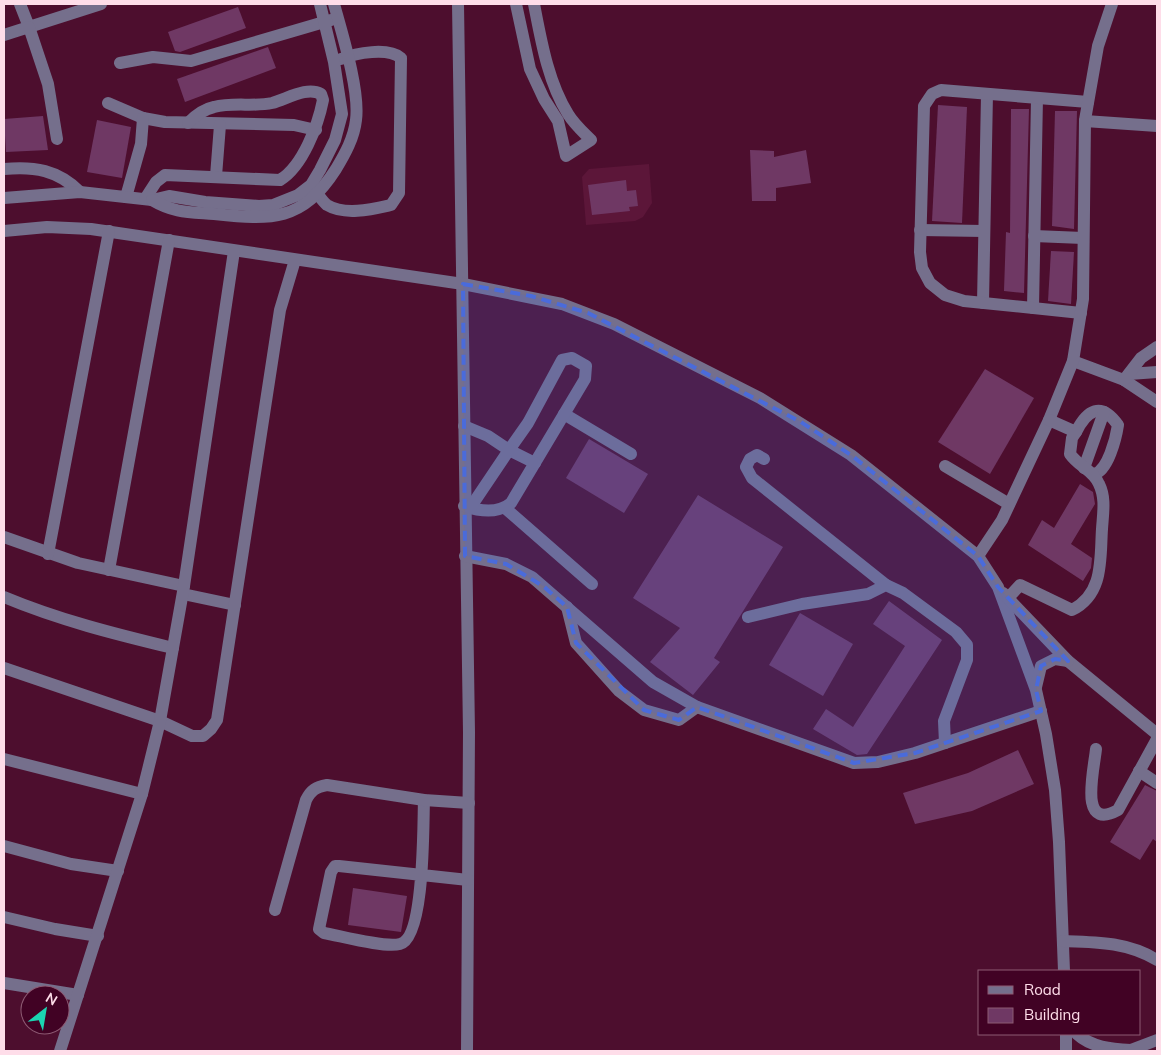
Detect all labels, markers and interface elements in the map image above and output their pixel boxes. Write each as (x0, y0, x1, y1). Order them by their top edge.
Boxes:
legend (978, 970, 1141, 1035)
text: Road (1024, 980, 1061, 999)
north arrow (20, 985, 70, 1035)
text: N (43, 988, 61, 1009)
text: Building (1024, 1005, 1080, 1024)

